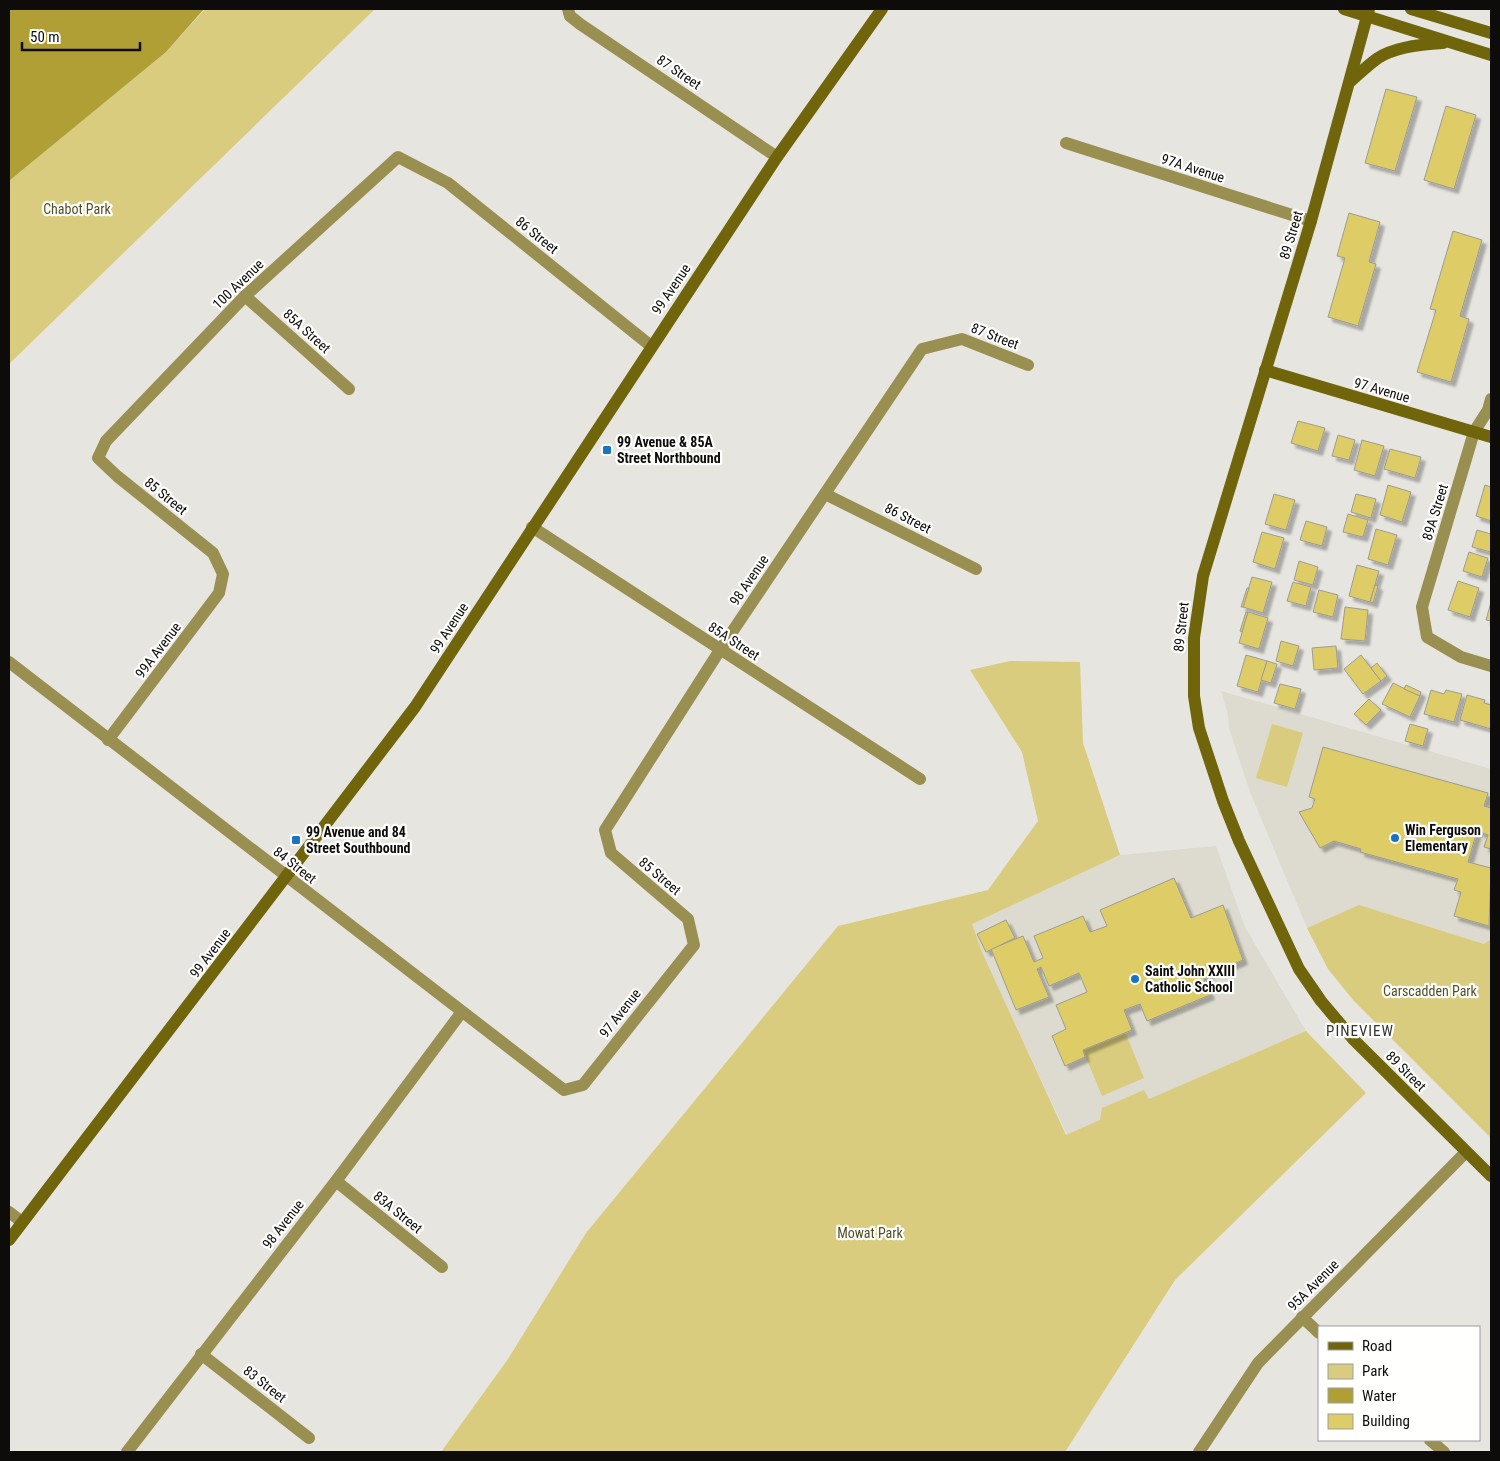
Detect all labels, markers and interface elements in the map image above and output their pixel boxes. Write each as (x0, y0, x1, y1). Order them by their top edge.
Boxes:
scale bar (22, 20, 140, 52)
text: 50 m (30, 28, 60, 46)
street label: 87 Street (654, 51, 704, 93)
street label: 97A Avenue (1159, 150, 1227, 186)
park label: Chabot Park (43, 201, 112, 217)
street label: 89 Street (1276, 209, 1306, 261)
street label: 86 Street (513, 213, 561, 257)
street label: 100 Avenue (209, 256, 267, 312)
street label: 99 Avenue (648, 260, 694, 317)
street label: 85A Street (280, 306, 334, 356)
street label: 87 Street (969, 320, 1021, 352)
street label: 97 Avenue (1352, 374, 1412, 406)
place label: 99 Avenue & 85A Street Northbound (617, 434, 721, 466)
marker: 99 Avenue & 85A Street Northbound (601, 444, 613, 456)
street label: 85 Street (142, 474, 190, 518)
street label: 89A Street (1419, 482, 1451, 542)
street label: 86 Street (882, 500, 934, 536)
street label: 98 Avenue (726, 551, 772, 608)
street label: 99 Avenue (427, 599, 472, 656)
street label: 89 Street (1170, 601, 1192, 653)
street label: 99A Avenue (132, 619, 184, 681)
street label: 85A Street (705, 619, 763, 663)
place label: Win Ferguson Elementary (1405, 822, 1481, 854)
place label: 99 Avenue and 84 Street Southbound (306, 824, 411, 856)
marker: Win Ferguson Elementary (1389, 832, 1401, 844)
marker: 99 Avenue and 84 Street Southbound (290, 834, 302, 846)
street label: 84 Street (270, 843, 320, 887)
street label: 85 Street (636, 854, 684, 898)
street label: 99 Avenue (186, 925, 234, 981)
place label: Saint John XXIII Catholic School (1145, 963, 1235, 995)
marker: Saint John XXIII Catholic School (1129, 973, 1141, 985)
park label: Carscadden Park (1383, 983, 1478, 999)
street label: 97 Avenue (596, 985, 644, 1041)
district label: PINEVIEW (1326, 1022, 1394, 1040)
street label: 89 Street (1383, 1048, 1429, 1094)
street label: 83A Street (370, 1188, 426, 1236)
street label: 98 Avenue (259, 1196, 307, 1252)
park label: Mowat Park (837, 1225, 904, 1241)
street label: 95A Avenue (1284, 1256, 1342, 1314)
legend (1318, 1326, 1480, 1441)
text: Road (1362, 1337, 1392, 1355)
street label: 83 Street (240, 1362, 290, 1406)
text: Park (1362, 1362, 1389, 1380)
text: Water (1362, 1387, 1397, 1405)
text: Building (1362, 1412, 1410, 1430)

